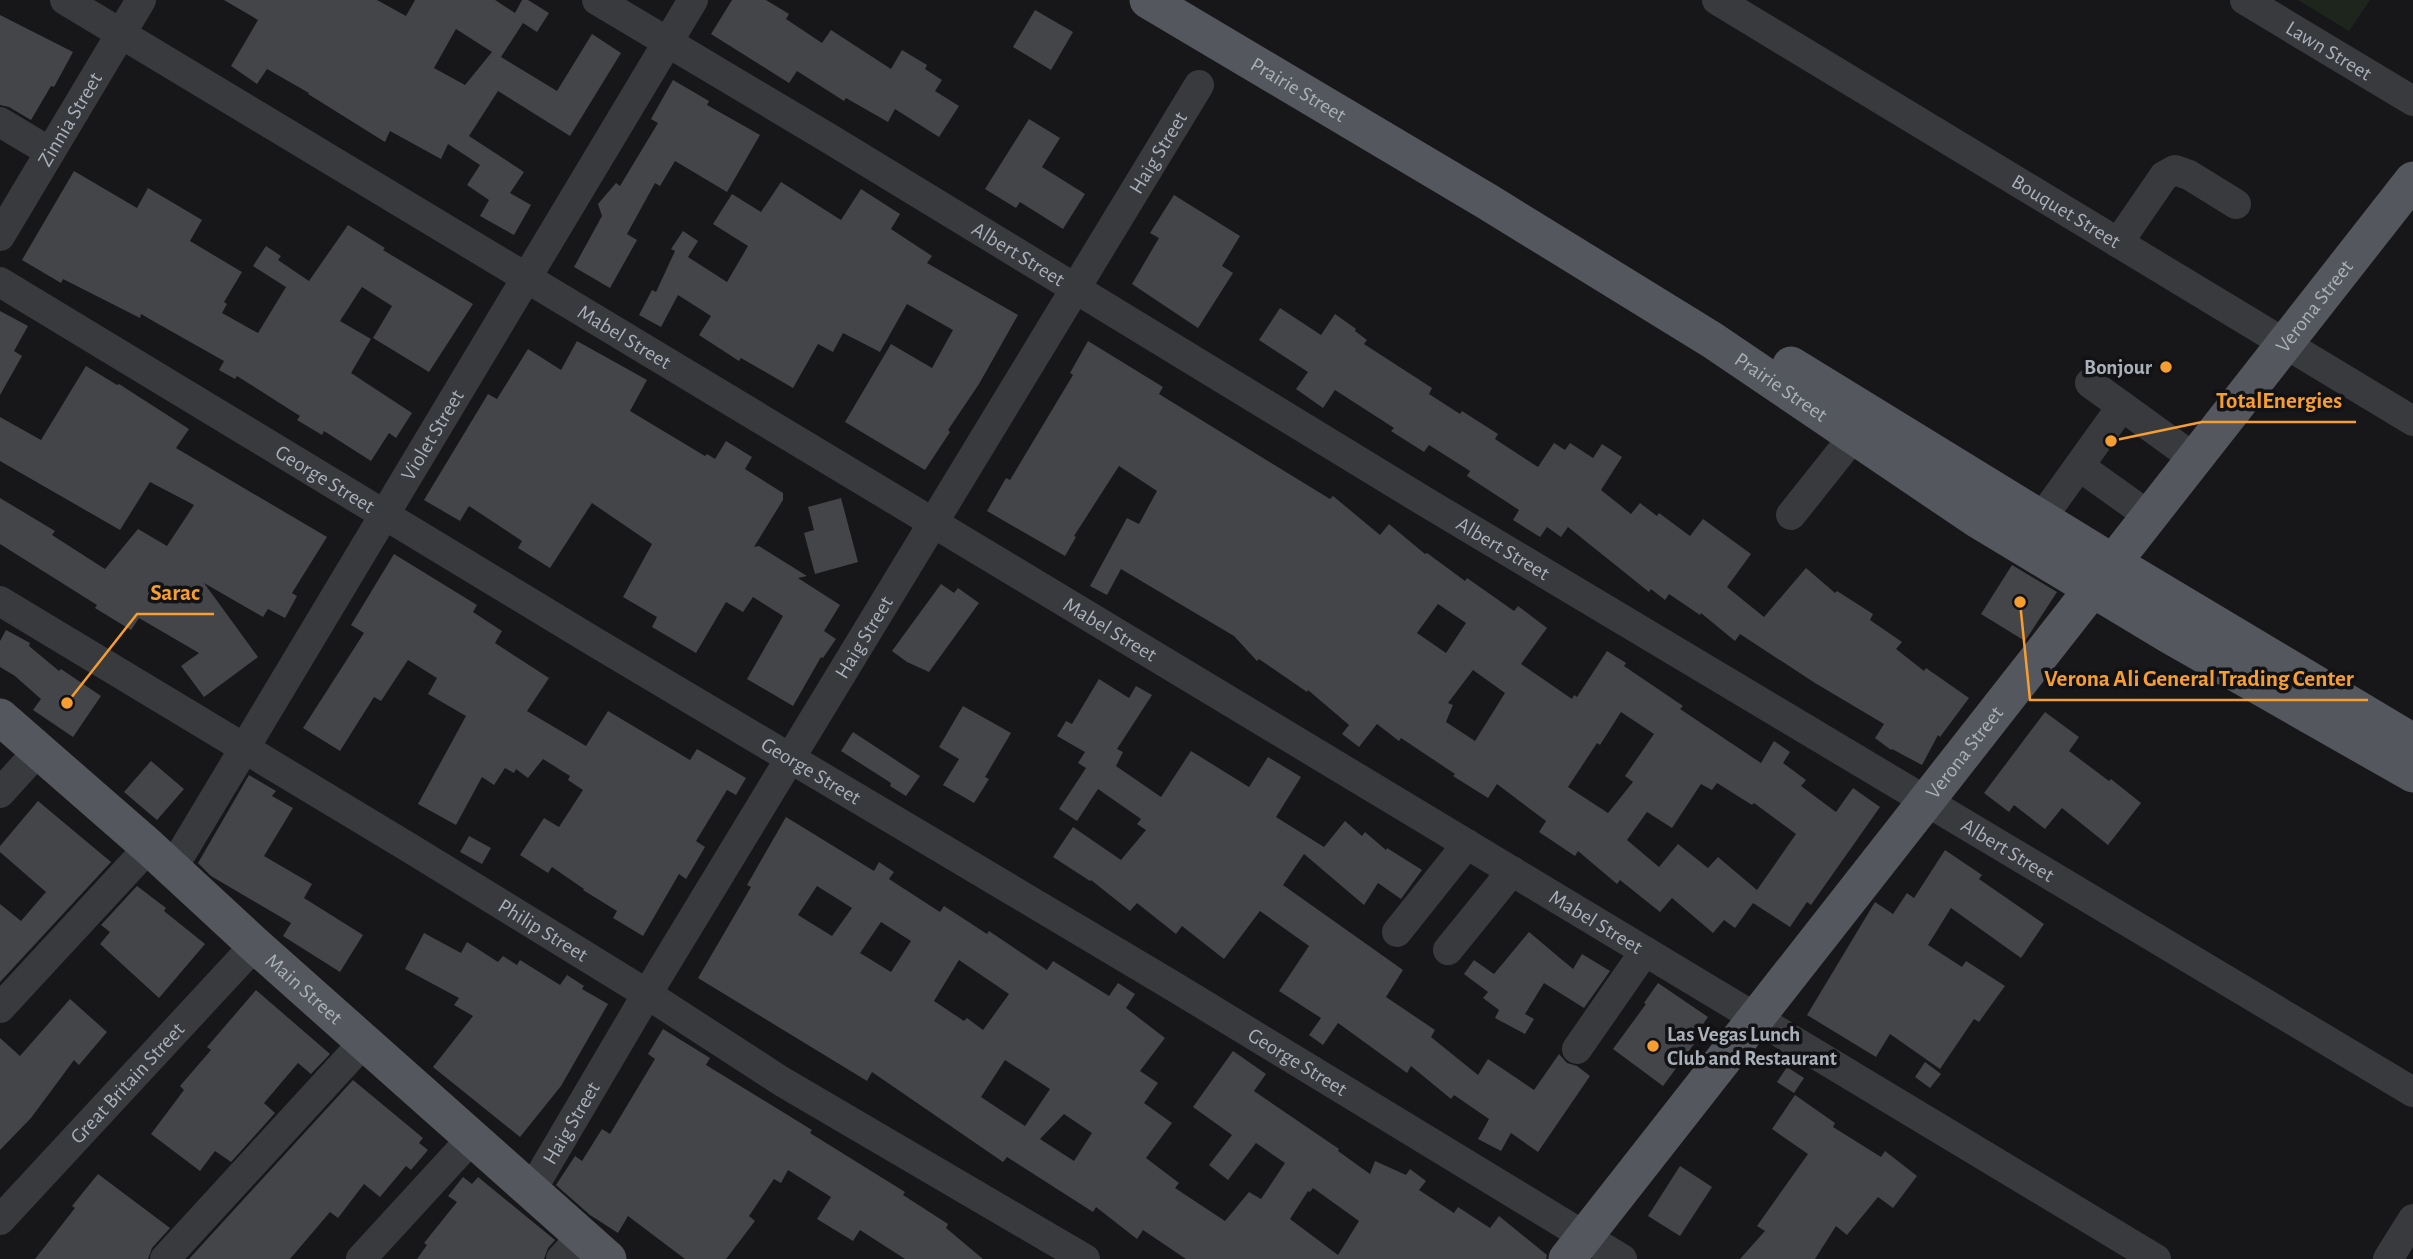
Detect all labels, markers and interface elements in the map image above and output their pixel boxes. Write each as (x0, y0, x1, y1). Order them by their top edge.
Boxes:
street label: Lawn Street (2282, 17, 2376, 85)
street label: Prairie Street (1247, 54, 1350, 126)
street label: Zinnia Street (34, 69, 106, 170)
street label: Haig Street (1126, 108, 1191, 198)
street label: Bouquet Street (2008, 171, 2124, 253)
street label: Albert Street (968, 218, 1068, 291)
street label: Verona Street (2272, 256, 2357, 356)
street label: Mabel Street (574, 301, 675, 373)
street label: Prairie Street (1731, 349, 1831, 426)
place label: Bonjour (2084, 357, 2153, 378)
marker: Bonjour (2158, 359, 2174, 375)
callout: TotalEnergies (2202, 378, 2356, 422)
street label: Violet Street (397, 386, 468, 484)
text: TotalEnergies (2216, 390, 2342, 413)
street label: George Street (272, 441, 378, 517)
street label: Albert Street (1453, 513, 1553, 585)
callout: Sarac (137, 570, 214, 614)
text: Sarac (150, 582, 200, 605)
street label: Haig Street (831, 593, 897, 682)
street label: Mabel Street (1060, 594, 1160, 666)
callout: Verona Ali General Trading Center (2030, 656, 2368, 700)
text: Verona Ali General Trading Center (2044, 668, 2354, 691)
street label: Verona Street (1922, 702, 2007, 803)
street label: George Street (758, 734, 864, 809)
street label: Albert Street (1957, 815, 2058, 886)
street label: Mabel Street (1545, 886, 1646, 958)
street label: Philip Street (494, 895, 592, 966)
street label: Main Street (261, 950, 347, 1029)
street label: Great Britain Street (67, 1018, 189, 1148)
street label: George Street (1244, 1024, 1351, 1100)
place label: Las Vegas Lunch Club and Restaurant (1667, 1024, 1837, 1069)
marker: Las Vegas Lunch Club and Restaurant (1645, 1038, 1661, 1054)
street label: Haig Street (539, 1078, 604, 1168)

